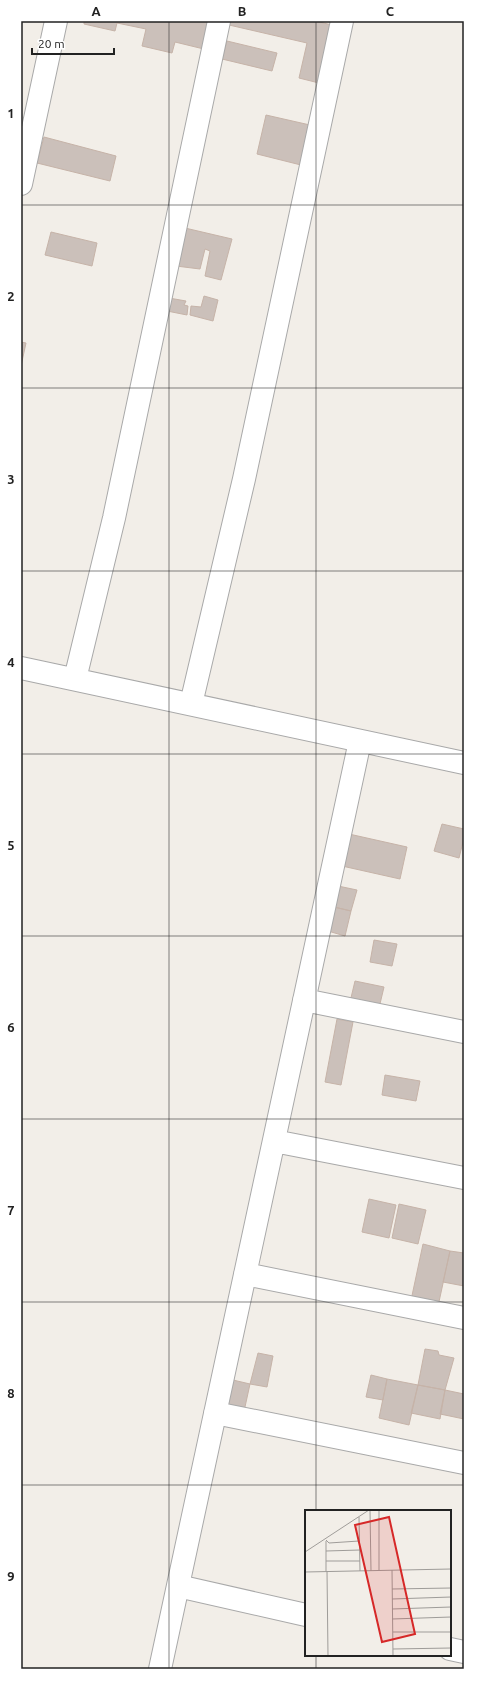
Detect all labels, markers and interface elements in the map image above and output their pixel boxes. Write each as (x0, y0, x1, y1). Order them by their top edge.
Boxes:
text: A (91, 4, 101, 18)
text: B (238, 4, 247, 18)
text: C (386, 4, 395, 18)
scale bar (32, 30, 114, 56)
text: 20 m (38, 37, 65, 50)
text: 1 (7, 106, 15, 120)
text: 2 (7, 289, 15, 303)
text: 3 (7, 472, 15, 486)
text: 4 (7, 655, 15, 669)
text: 5 (7, 838, 15, 852)
text: 6 (7, 1020, 15, 1034)
text: 7 (7, 1203, 15, 1217)
text: 8 (7, 1386, 15, 1400)
inset map (305, 1510, 451, 1656)
text: 9 (7, 1569, 15, 1583)

